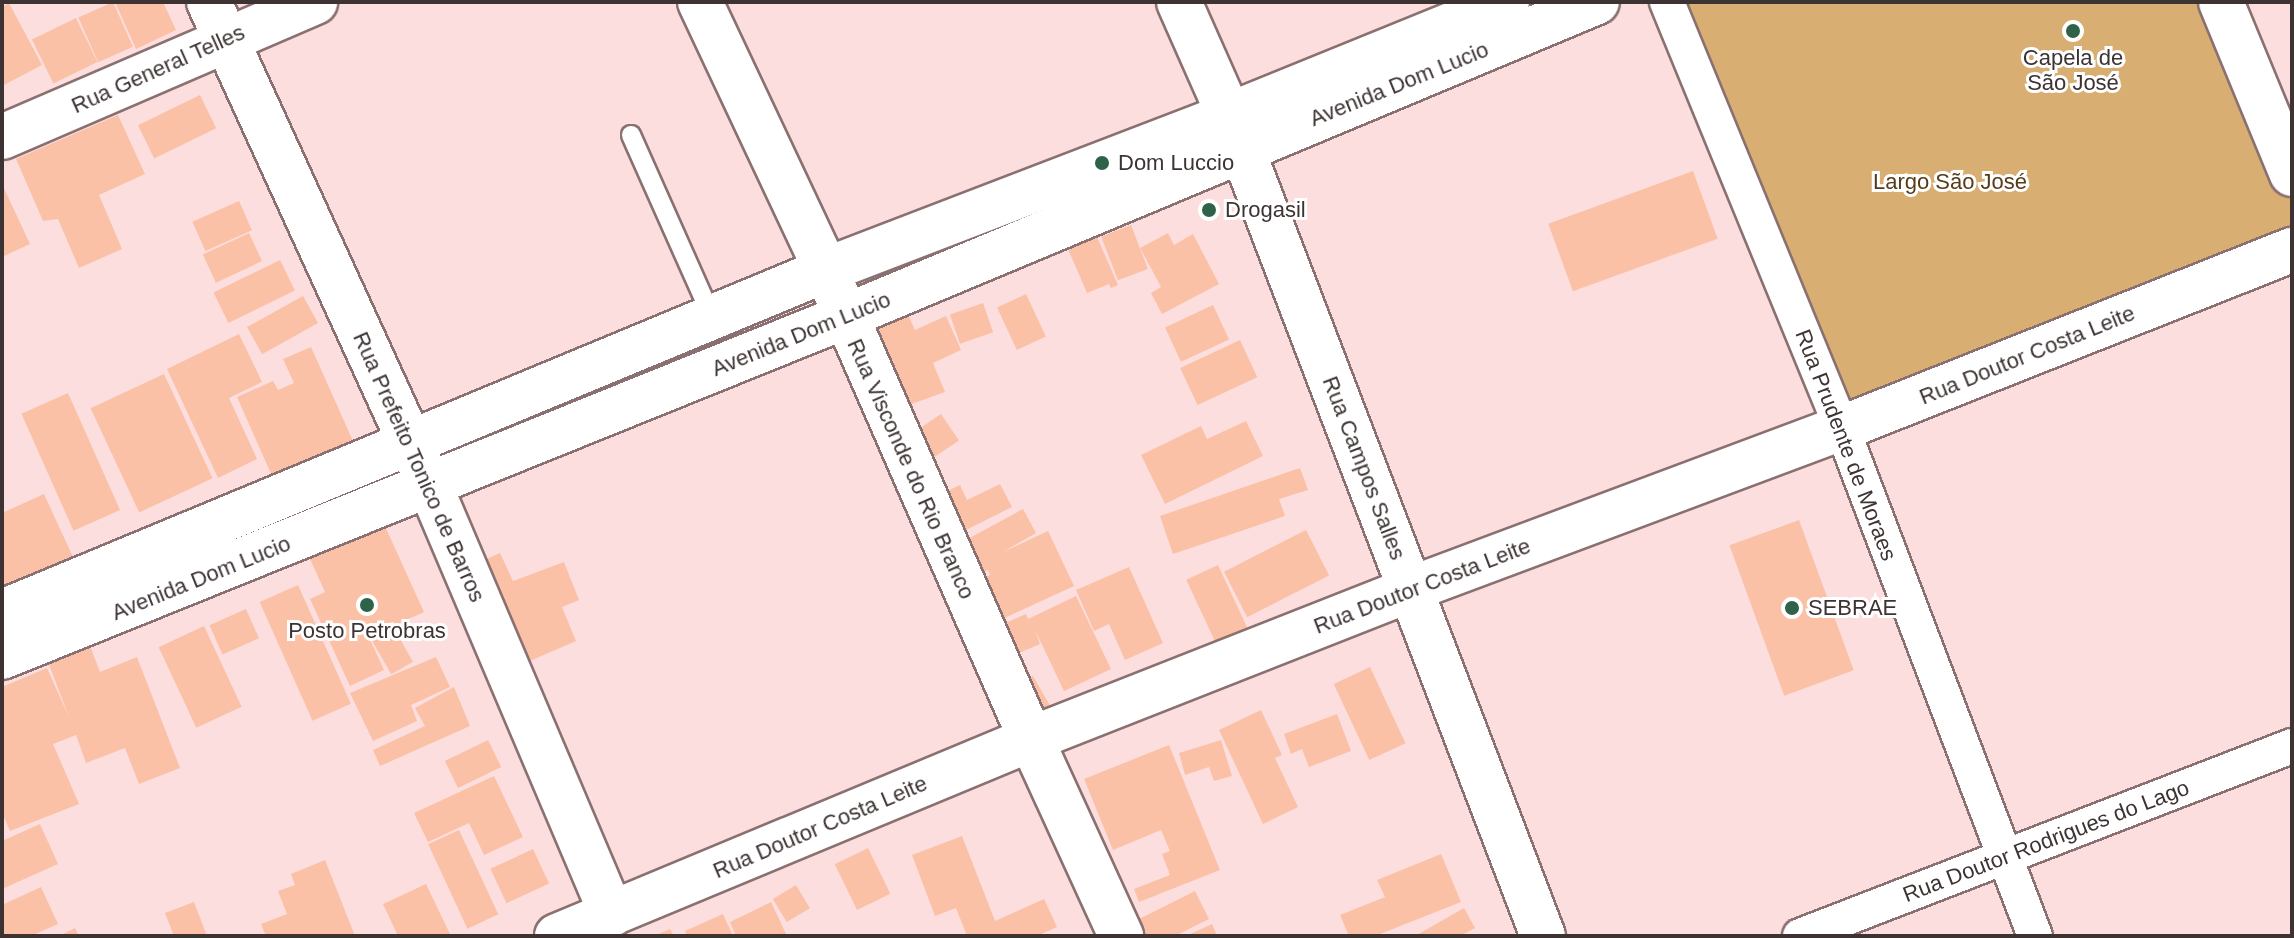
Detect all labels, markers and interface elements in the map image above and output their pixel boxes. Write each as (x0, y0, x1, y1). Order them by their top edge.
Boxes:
street label: Rua General Telles (67, 19, 249, 119)
marker: Capela de São José (2064, 22, 2082, 40)
street label: Avenida Dom Lucio (1306, 36, 1492, 132)
place label: Capela de São José (2023, 44, 2123, 96)
place label: Dom Luccio (1118, 150, 1234, 176)
marker: Dom Luccio (1093, 154, 1111, 172)
park label: Largo São José (1873, 169, 2027, 195)
place label: Drogasil (1225, 197, 1306, 223)
marker: Drogasil (1200, 201, 1218, 219)
street label: Avenida Dom Lucio (708, 286, 894, 382)
street label: Rua Doutor Costa Leite (1915, 300, 2139, 410)
street label: Rua Prudente de Moraes (1790, 326, 1902, 564)
street label: Rua Prefeito Tonico de Barros (347, 328, 491, 606)
street label: Rua Visconde do Rio Branco (842, 335, 980, 603)
street label: Rua Campos Salles (1317, 373, 1411, 563)
street label: Avenida Dom Lucio (108, 530, 294, 626)
street label: Rua Doutor Costa Leite (1310, 532, 1534, 640)
place label: SEBRAE (1808, 595, 1897, 621)
marker: Posto Petrobras (358, 596, 376, 614)
marker: SEBRAE (1783, 599, 1801, 617)
place label: Posto Petrobras (288, 618, 446, 644)
street label: Rua Doutor Costa Leite (709, 770, 931, 884)
street label: Rua Doutor Rodrigues do Lago (1899, 774, 2193, 908)

